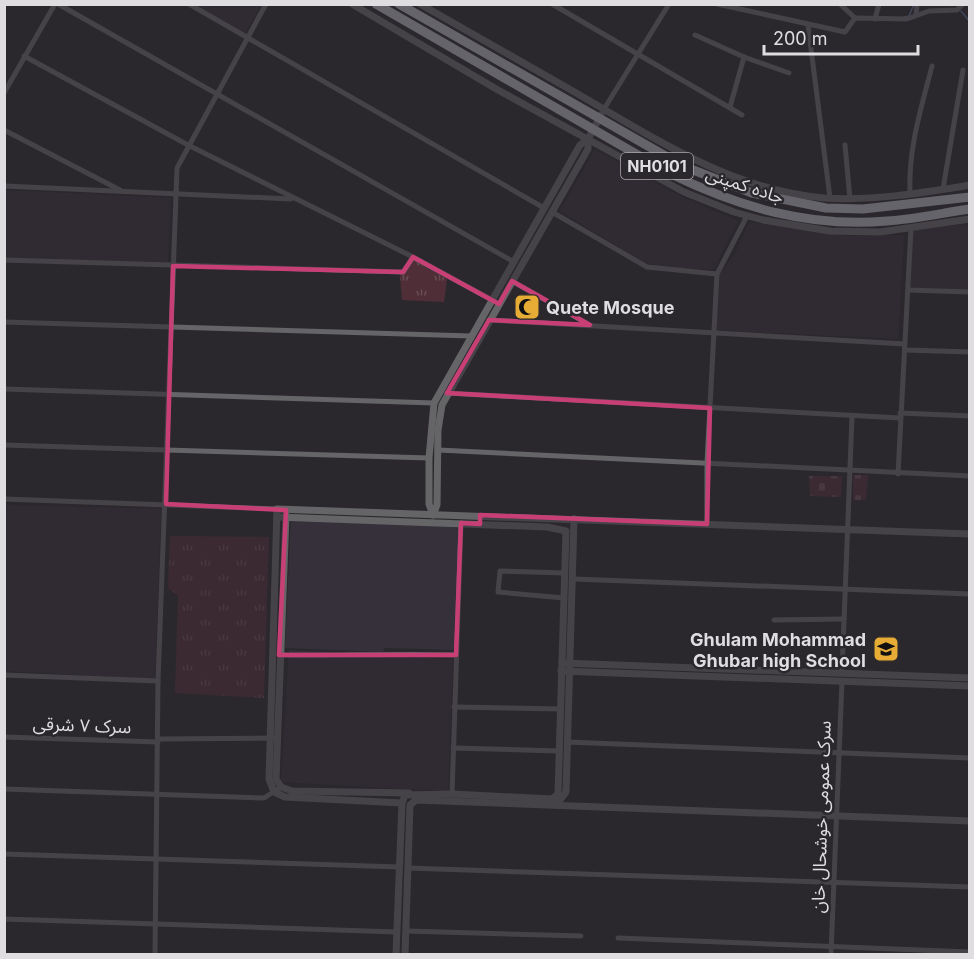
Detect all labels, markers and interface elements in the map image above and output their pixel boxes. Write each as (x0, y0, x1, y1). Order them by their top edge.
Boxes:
scale bar (764, 18, 918, 56)
text: 200 m (773, 28, 828, 49)
road number: NH0101 (621, 153, 693, 179)
street label: جاده کمپنی (703, 163, 787, 209)
mosque icon: Quete Mosque (512, 292, 542, 322)
place label: Quete Mosque (546, 297, 675, 318)
place label: Ghulam Mohammad Ghubar high School (690, 629, 866, 671)
school or university icon: Ghulam Mohammad Ghubar high School (871, 634, 901, 664)
street label: سرک ۷ شرقی (32, 713, 132, 738)
street label: سرک عمومی خوشحال خان (807, 720, 836, 914)

